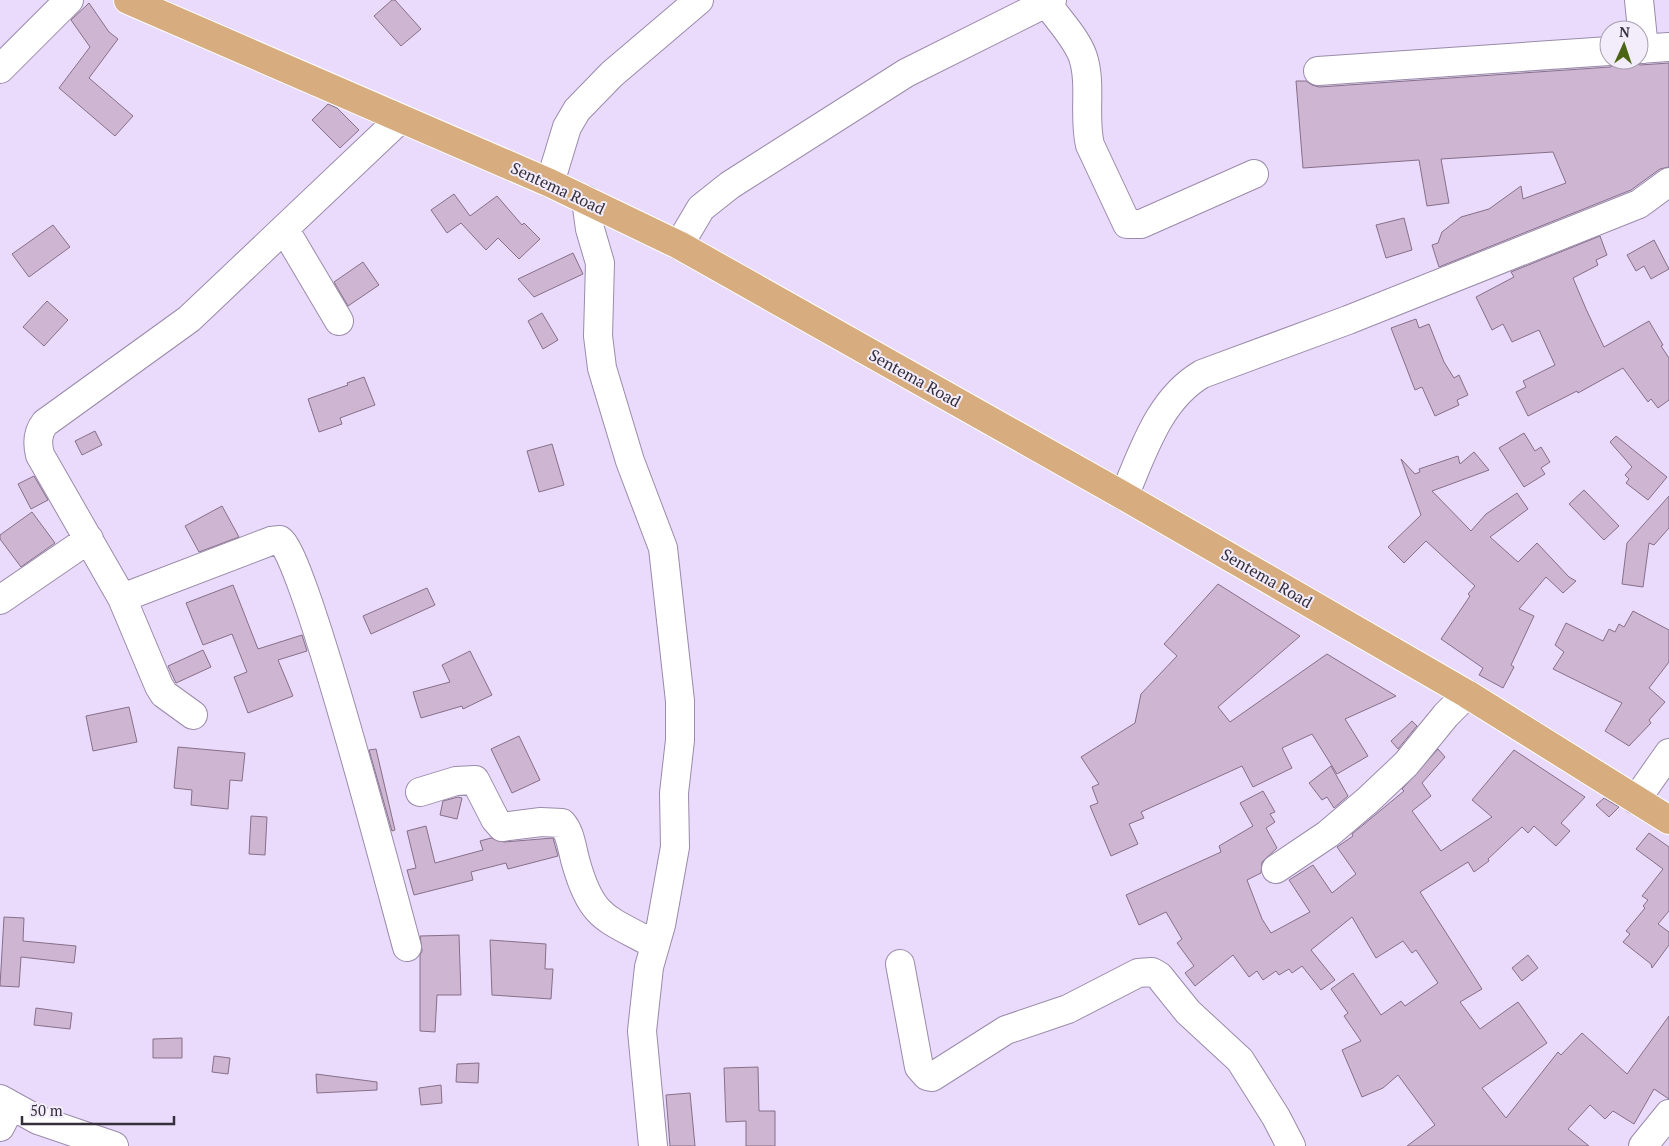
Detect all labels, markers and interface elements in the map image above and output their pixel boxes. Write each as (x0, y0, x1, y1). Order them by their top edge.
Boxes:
north arrow (1599, 20, 1649, 70)
text: N (1619, 22, 1631, 41)
street label: Sentema Road (507, 157, 609, 219)
street label: Sentema Road (865, 344, 965, 412)
street label: Sentema Road (1218, 543, 1317, 613)
scale bar (22, 1094, 175, 1126)
text: 50 m (30, 1100, 63, 1120)

